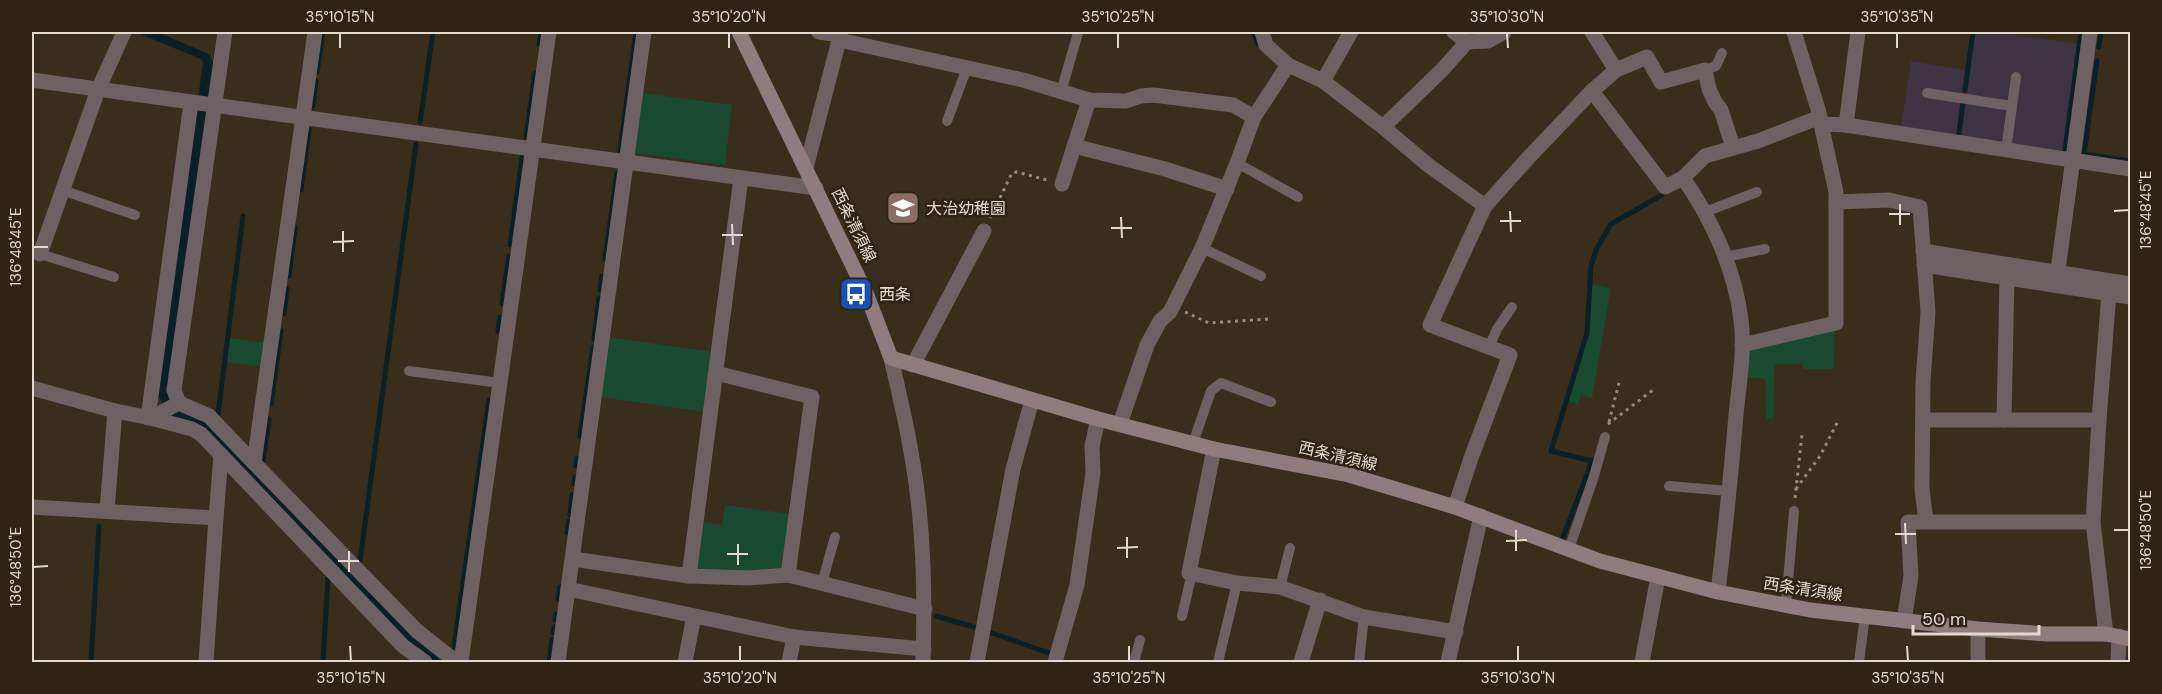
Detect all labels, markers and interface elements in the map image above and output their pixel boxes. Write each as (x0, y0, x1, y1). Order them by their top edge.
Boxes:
text: 35°10'15"N (306, 7, 374, 27)
text: 35°10'20"N (692, 7, 766, 27)
text: 35°10'25"N (1082, 7, 1154, 27)
text: 35°10'30"N (1470, 7, 1544, 27)
text: 35°10'35"N (1861, 7, 1933, 27)
text: 136°48'45"E (2136, 171, 2156, 249)
street label: 西条清須線 (827, 184, 881, 266)
school or university icon: 大治幼稚園 (885, 190, 921, 226)
place label: 大治幼稚園 (926, 198, 1006, 219)
text: 136°48'45"E (6, 208, 26, 286)
bus stop icon: 西条 (838, 276, 874, 312)
place label: 西条 (879, 284, 911, 305)
street label: 西条清須線 (1297, 437, 1379, 475)
text: 136°48'50"E (2136, 490, 2156, 570)
text: 136°48'50"E (6, 527, 26, 607)
street label: 西条清須線 (1762, 572, 1844, 606)
scale bar (1913, 598, 2039, 636)
text: 50 m (1922, 607, 1966, 631)
text: 35°10'15"N (317, 668, 385, 688)
text: 35°10'20"N (703, 668, 777, 688)
text: 35°10'25"N (1093, 668, 1165, 688)
text: 35°10'30"N (1481, 668, 1555, 688)
text: 35°10'35"N (1872, 668, 1944, 688)

